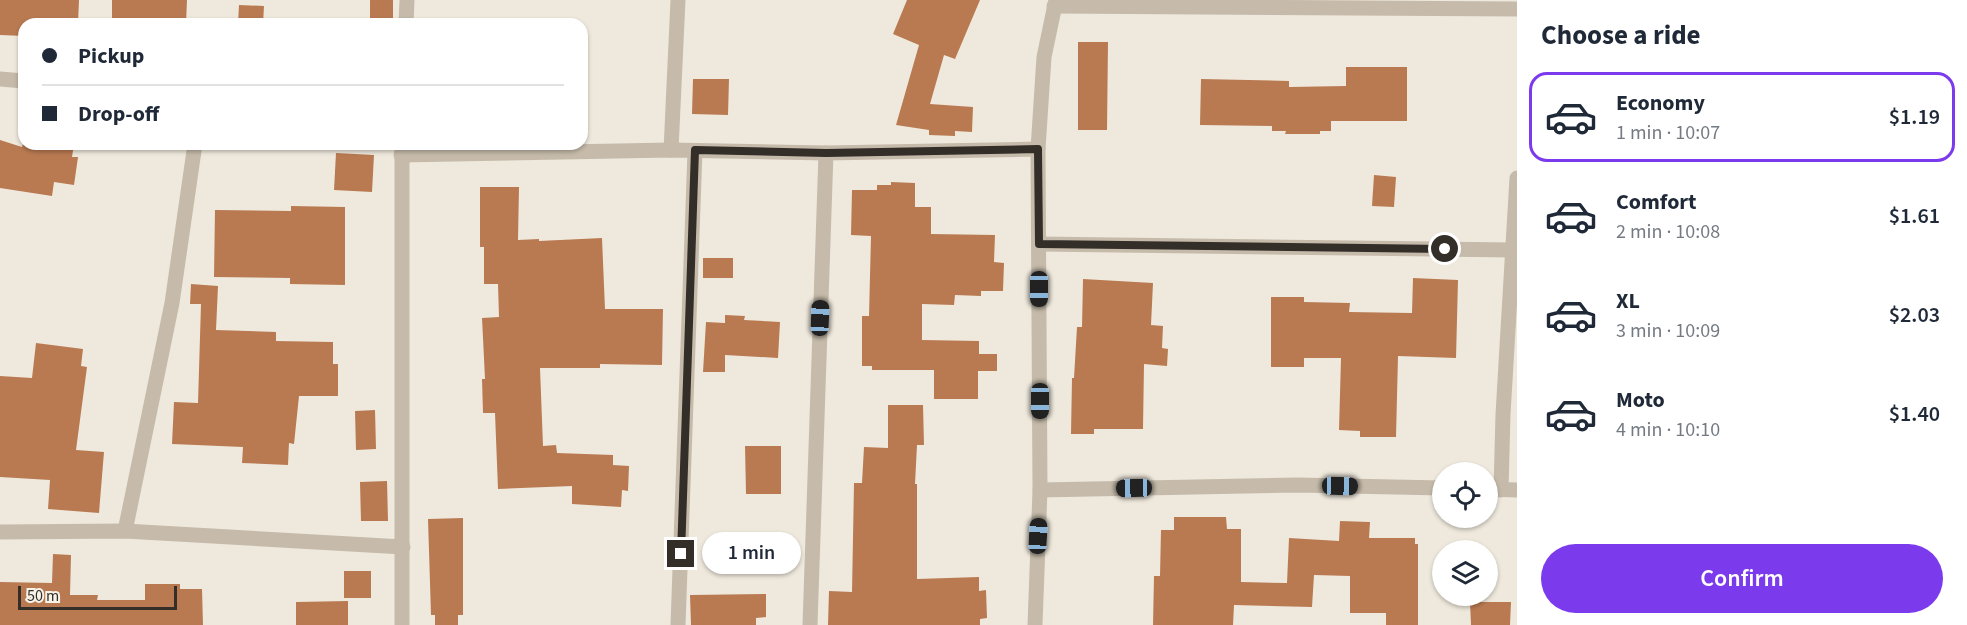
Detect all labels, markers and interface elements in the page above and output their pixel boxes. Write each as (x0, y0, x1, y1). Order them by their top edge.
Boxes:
text: Choose a ride (1541, 16, 1701, 55)
text: Pickup (78, 40, 144, 72)
text: Economy (1616, 87, 1705, 119)
icon: car (1544, 90, 1598, 144)
text: Drop-off (78, 98, 159, 130)
text: $1.19 (1889, 101, 1940, 133)
text: 1 min · 10:07 (1616, 119, 1720, 147)
text: Comfort (1616, 186, 1697, 218)
icon: car (1544, 189, 1598, 243)
text: $1.61 (1889, 200, 1940, 232)
text: 2 min · 10:08 (1616, 218, 1720, 246)
route start (1431, 235, 1458, 262)
car (1030, 271, 1048, 307)
text: XL (1616, 285, 1640, 317)
icon: car (1544, 288, 1598, 342)
text: $2.03 (1889, 299, 1940, 331)
car (810, 300, 830, 336)
text: 3 min · 10:09 (1616, 317, 1720, 345)
car (1031, 383, 1049, 419)
text: Moto (1616, 384, 1665, 416)
icon: car (1544, 387, 1598, 441)
text: $1.40 (1889, 398, 1940, 430)
text: 4 min · 10:10 (1616, 416, 1720, 444)
map controls (1432, 462, 1498, 606)
button: locate (1432, 462, 1498, 528)
car (1322, 477, 1358, 495)
car (1116, 479, 1152, 497)
car (1028, 518, 1048, 554)
callout: 1 min (702, 533, 801, 575)
text: 1 min (728, 539, 775, 567)
route end (667, 540, 694, 567)
button: layers (1432, 540, 1498, 606)
button: Confirm (1541, 544, 1943, 613)
scale bar (18, 583, 177, 610)
text: 50 m (27, 585, 59, 607)

